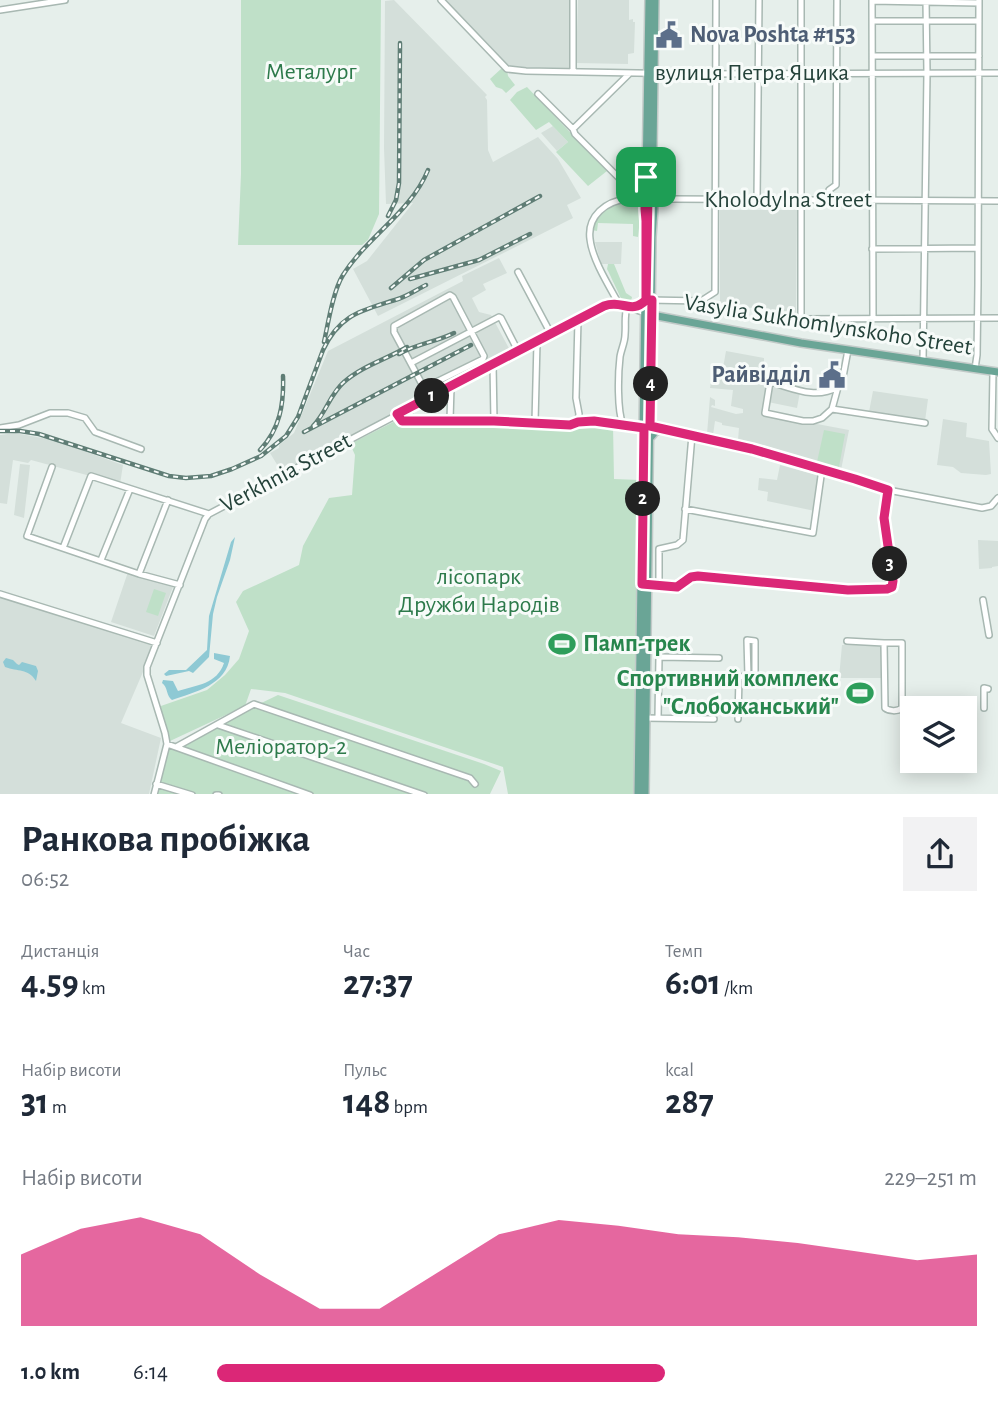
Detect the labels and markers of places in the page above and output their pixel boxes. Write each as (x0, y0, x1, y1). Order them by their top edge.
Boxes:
public building icon: Nova Poshta #153 (654, 20, 684, 50)
place label: Nova Poshta #153 (690, 23, 856, 47)
pin (616, 147, 676, 207)
public building icon: Райвідділ (817, 360, 847, 390)
place label: Райвідділ (711, 363, 811, 387)
pin: 4 (634, 366, 668, 402)
pin: 1 (414, 378, 450, 414)
pin: 2 (626, 482, 660, 516)
pin: 3 (872, 546, 908, 582)
sports icon: Памп-трек (547, 629, 577, 659)
place label: Памп-трек (583, 632, 690, 656)
place label: Спортивний комплекс "Слобожанський" (616, 667, 839, 719)
sports icon: Спортивний комплекс "Слобожанський" (845, 678, 875, 708)

